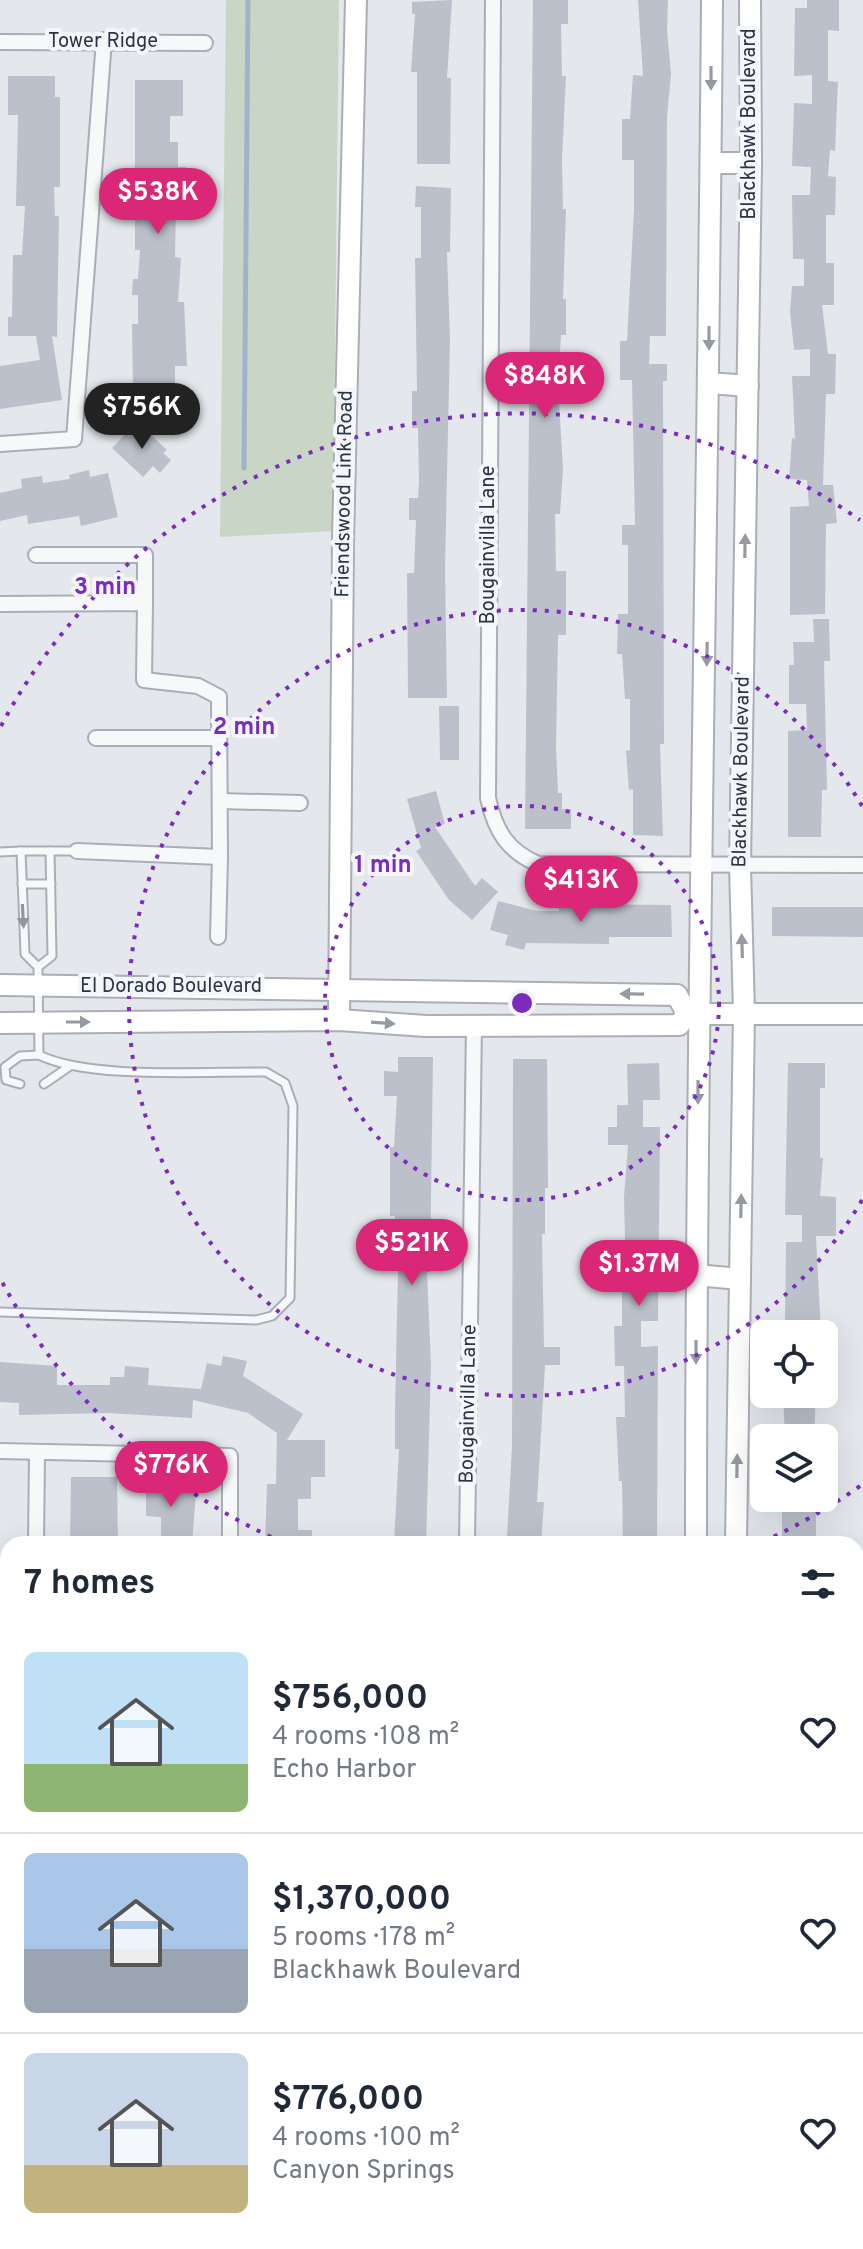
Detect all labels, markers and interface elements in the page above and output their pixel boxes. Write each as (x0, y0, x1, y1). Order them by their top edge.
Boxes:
street label: Blackhawk Boulevard (737, 28, 763, 220)
street label: Tower Ridge (48, 29, 158, 55)
one-way arrow (705, 66, 717, 91)
pin: $538K (102, 168, 214, 236)
text: $538K (117, 177, 199, 210)
one-way arrow (703, 326, 716, 351)
pin: $848K (489, 352, 601, 420)
text: $848K (503, 361, 587, 394)
pin: $756K (86, 383, 198, 451)
street label: Friendswood Link Road (330, 390, 360, 598)
text: $756K (102, 392, 182, 425)
street label: Bougainvilla Lane (476, 465, 502, 625)
one-way arrow (739, 533, 752, 558)
text: 3 min (74, 573, 136, 603)
one-way arrow (700, 642, 713, 667)
street label: Blackhawk Boulevard (727, 676, 757, 868)
text: 2 min (213, 713, 275, 743)
text: 1 min (354, 851, 412, 881)
pin: $413K (525, 856, 637, 924)
text: $413K (543, 865, 619, 898)
one-way arrow (17, 904, 30, 929)
one-way arrow (736, 933, 749, 958)
street label: El Dorado Boulevard (80, 974, 262, 1000)
one-way arrow (619, 988, 644, 1001)
centre of rings (508, 989, 536, 1017)
one-way arrow (66, 1016, 91, 1028)
one-way arrow (371, 1017, 396, 1030)
one-way arrow (692, 1080, 704, 1105)
one-way arrow (735, 1193, 748, 1218)
pin: $521K (356, 1219, 468, 1287)
text: $521K (374, 1228, 450, 1261)
pin: $1.37M (574, 1240, 704, 1308)
text: $1.37M (598, 1249, 680, 1282)
map controls (750, 1320, 838, 1512)
button: locate (750, 1320, 838, 1408)
street label: Bougainvilla Lane (455, 1324, 483, 1484)
one-way arrow (690, 1340, 702, 1365)
button: layers (750, 1424, 838, 1512)
pin: $776K (115, 1441, 227, 1509)
text: $776K (133, 1450, 209, 1483)
one-way arrow (731, 1453, 744, 1478)
icon: filters (796, 1562, 840, 1606)
text: 7 homes (24, 1563, 155, 1606)
text: $756,000 (272, 1678, 428, 1721)
icon: home (88, 1684, 184, 1780)
icon: heart (796, 1710, 840, 1754)
text: 4 rooms · 108 m² (272, 1721, 459, 1754)
text: Echo Harbor (272, 1754, 416, 1787)
text: $1,370,000 (272, 1879, 451, 1922)
icon: home (88, 1885, 184, 1981)
icon: heart (796, 1911, 840, 1955)
text: 5 rooms · 178 m² (272, 1922, 455, 1955)
text: Blackhawk Boulevard (272, 1955, 521, 1988)
text: $776,000 (272, 2079, 424, 2122)
icon: home (88, 2085, 184, 2181)
icon: heart (796, 2111, 840, 2155)
text: 4 rooms · 100 m² (272, 2122, 460, 2155)
text: Canyon Springs (272, 2155, 455, 2188)

